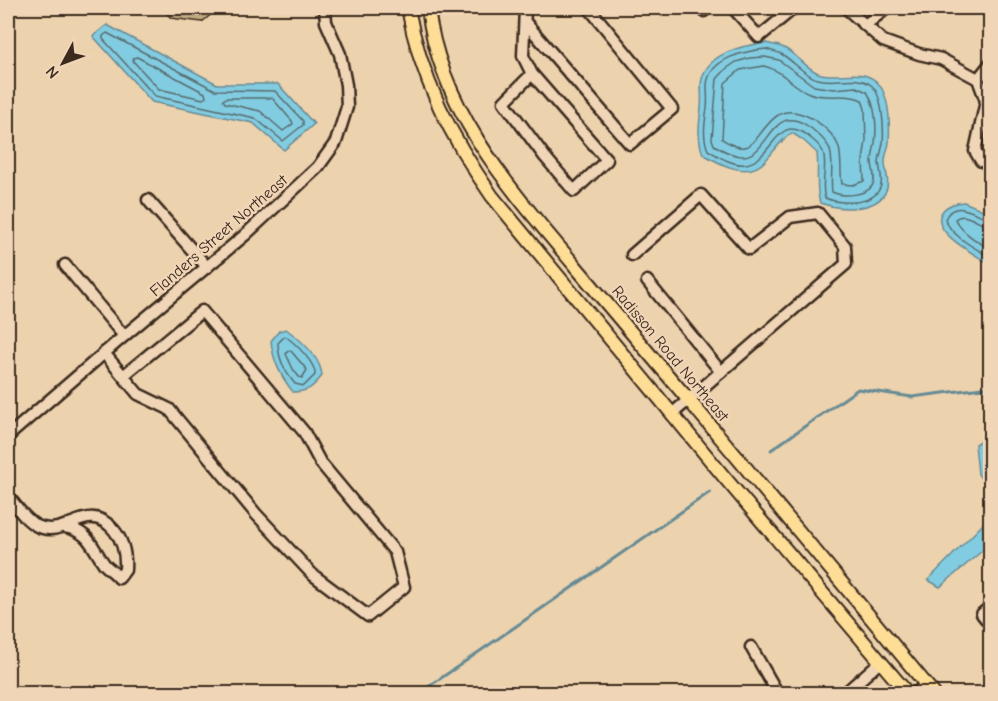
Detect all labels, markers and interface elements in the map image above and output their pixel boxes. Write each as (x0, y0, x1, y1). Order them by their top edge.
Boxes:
north arrow (33, 33, 93, 93)
text: N (42, 62, 63, 82)
street label: Flanders Street Northeast (146, 171, 291, 300)
street label: Radisson Road Northeast (608, 282, 733, 425)

